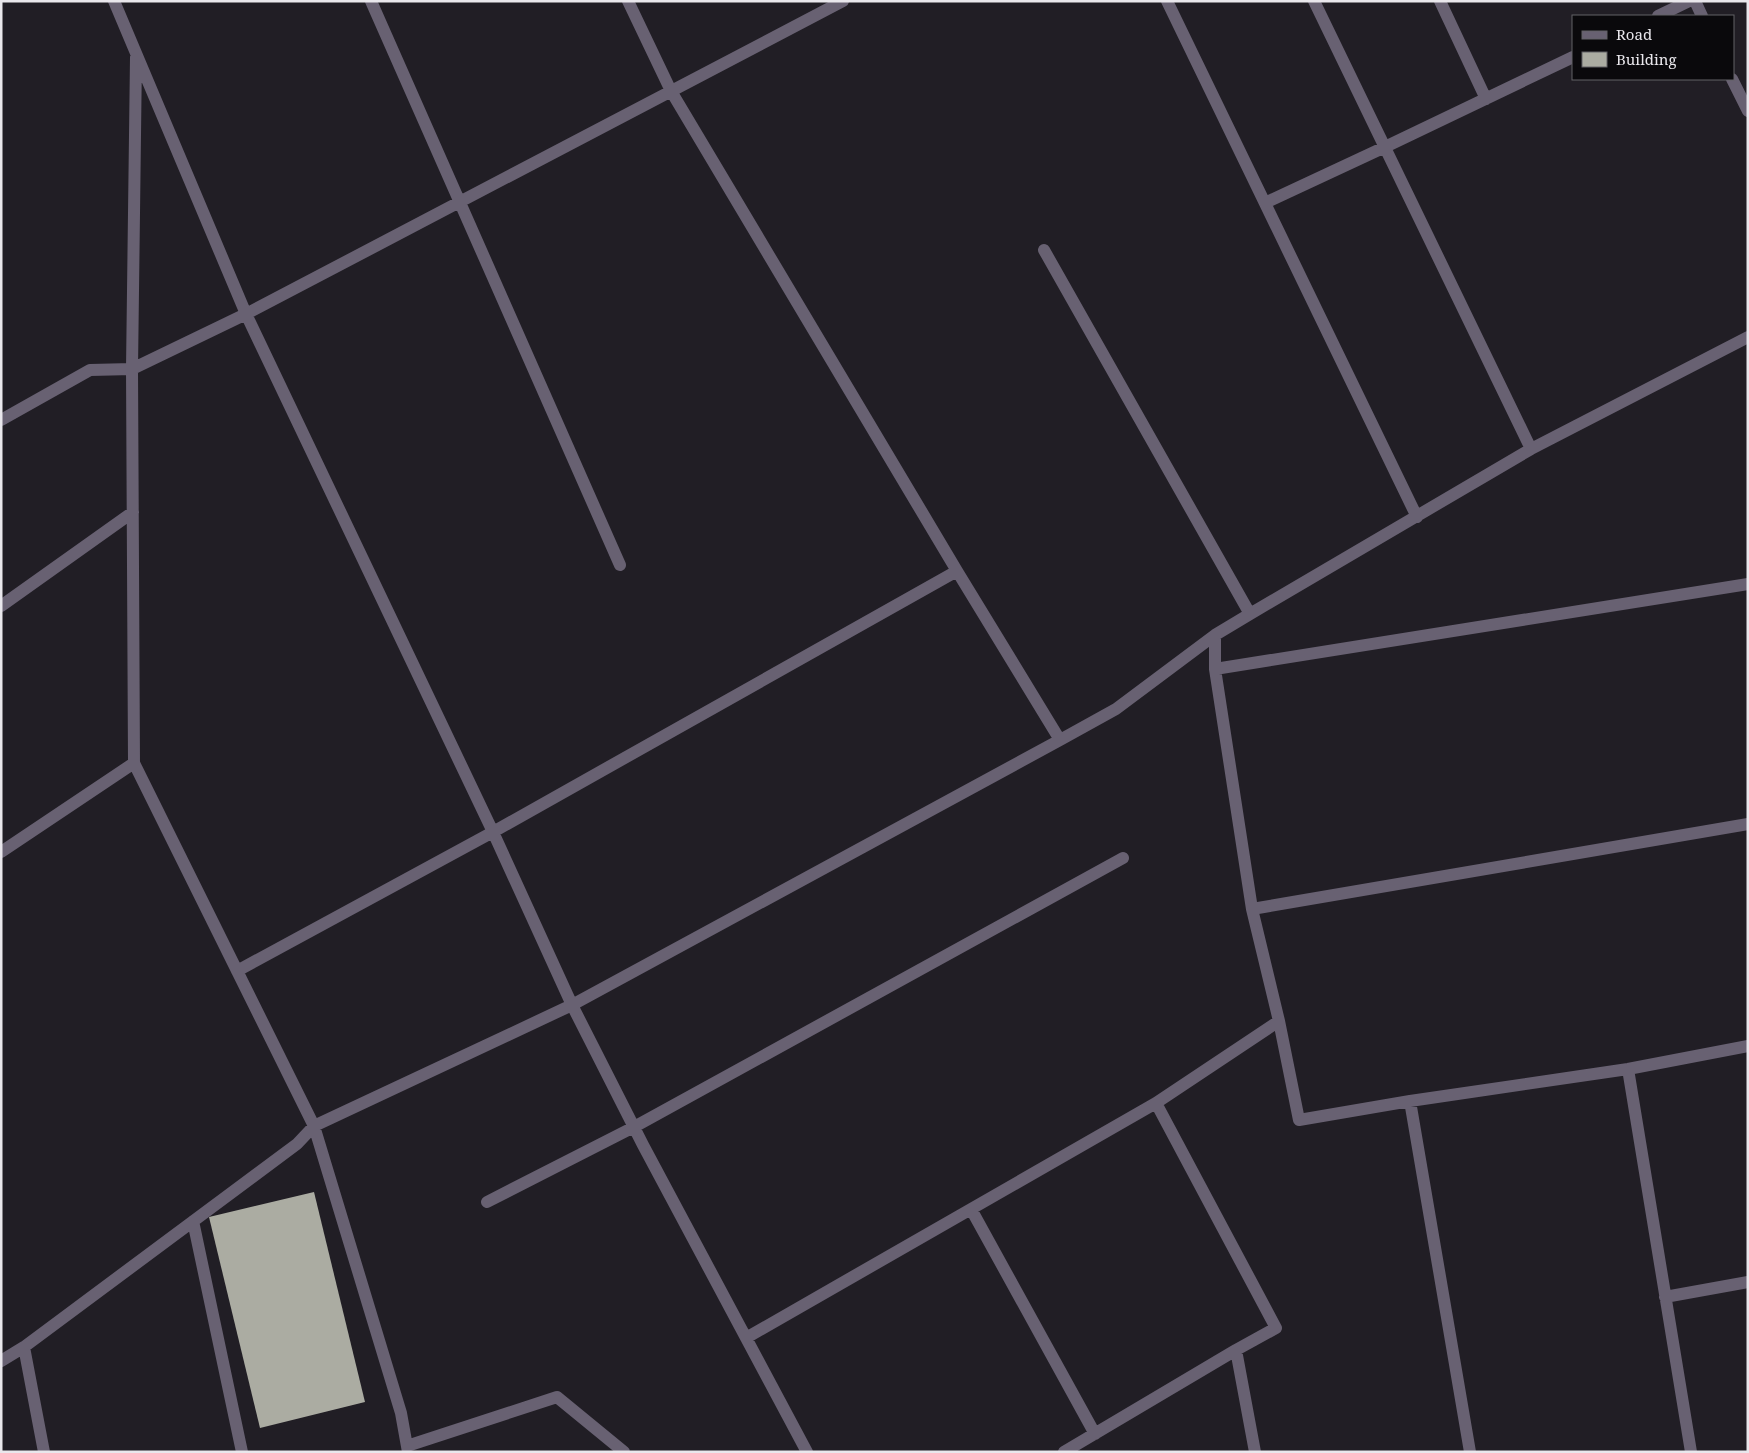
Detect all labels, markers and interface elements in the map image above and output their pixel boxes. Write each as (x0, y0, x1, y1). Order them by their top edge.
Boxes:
legend (1572, 15, 1734, 80)
text: Road (1616, 24, 1652, 44)
text: Building (1616, 49, 1677, 69)

